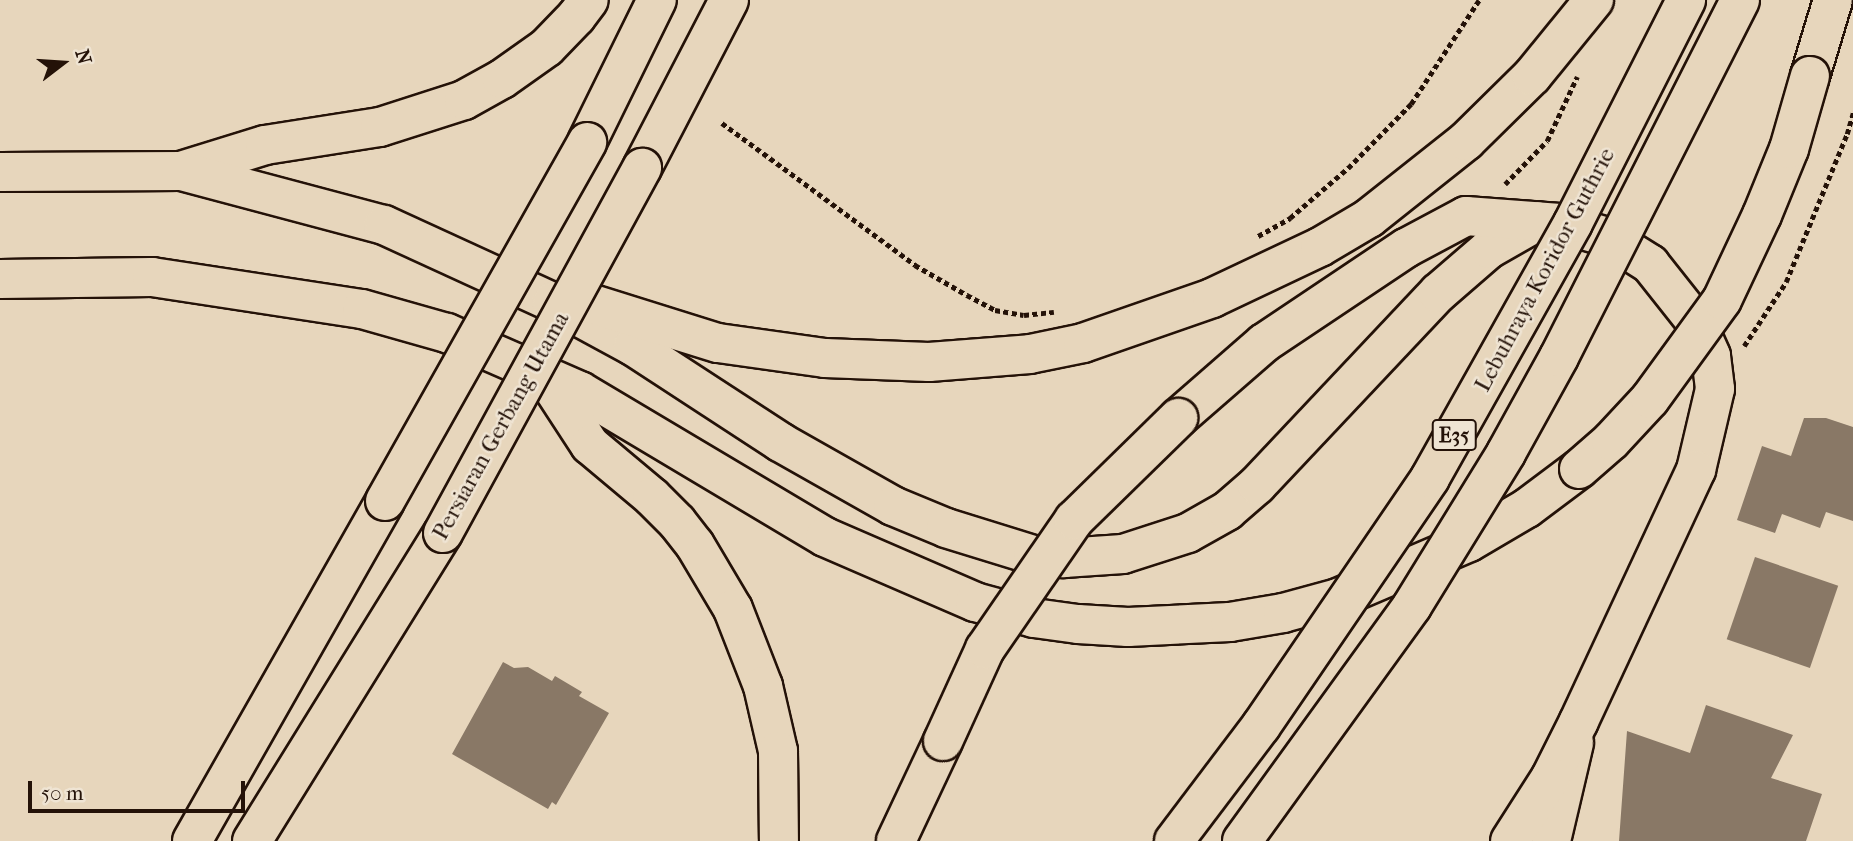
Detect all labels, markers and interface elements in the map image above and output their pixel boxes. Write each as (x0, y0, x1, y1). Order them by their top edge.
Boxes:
north arrow (28, 28, 98, 98)
text: N (70, 47, 96, 67)
street label: Lebuhraya Koridor Guthrie (1469, 144, 1621, 396)
street label: Persiaran Gerbang Utama (427, 307, 575, 545)
road number: E35 (1431, 418, 1477, 452)
scale bar (32, 768, 248, 812)
text: 50 m (41, 781, 84, 805)

